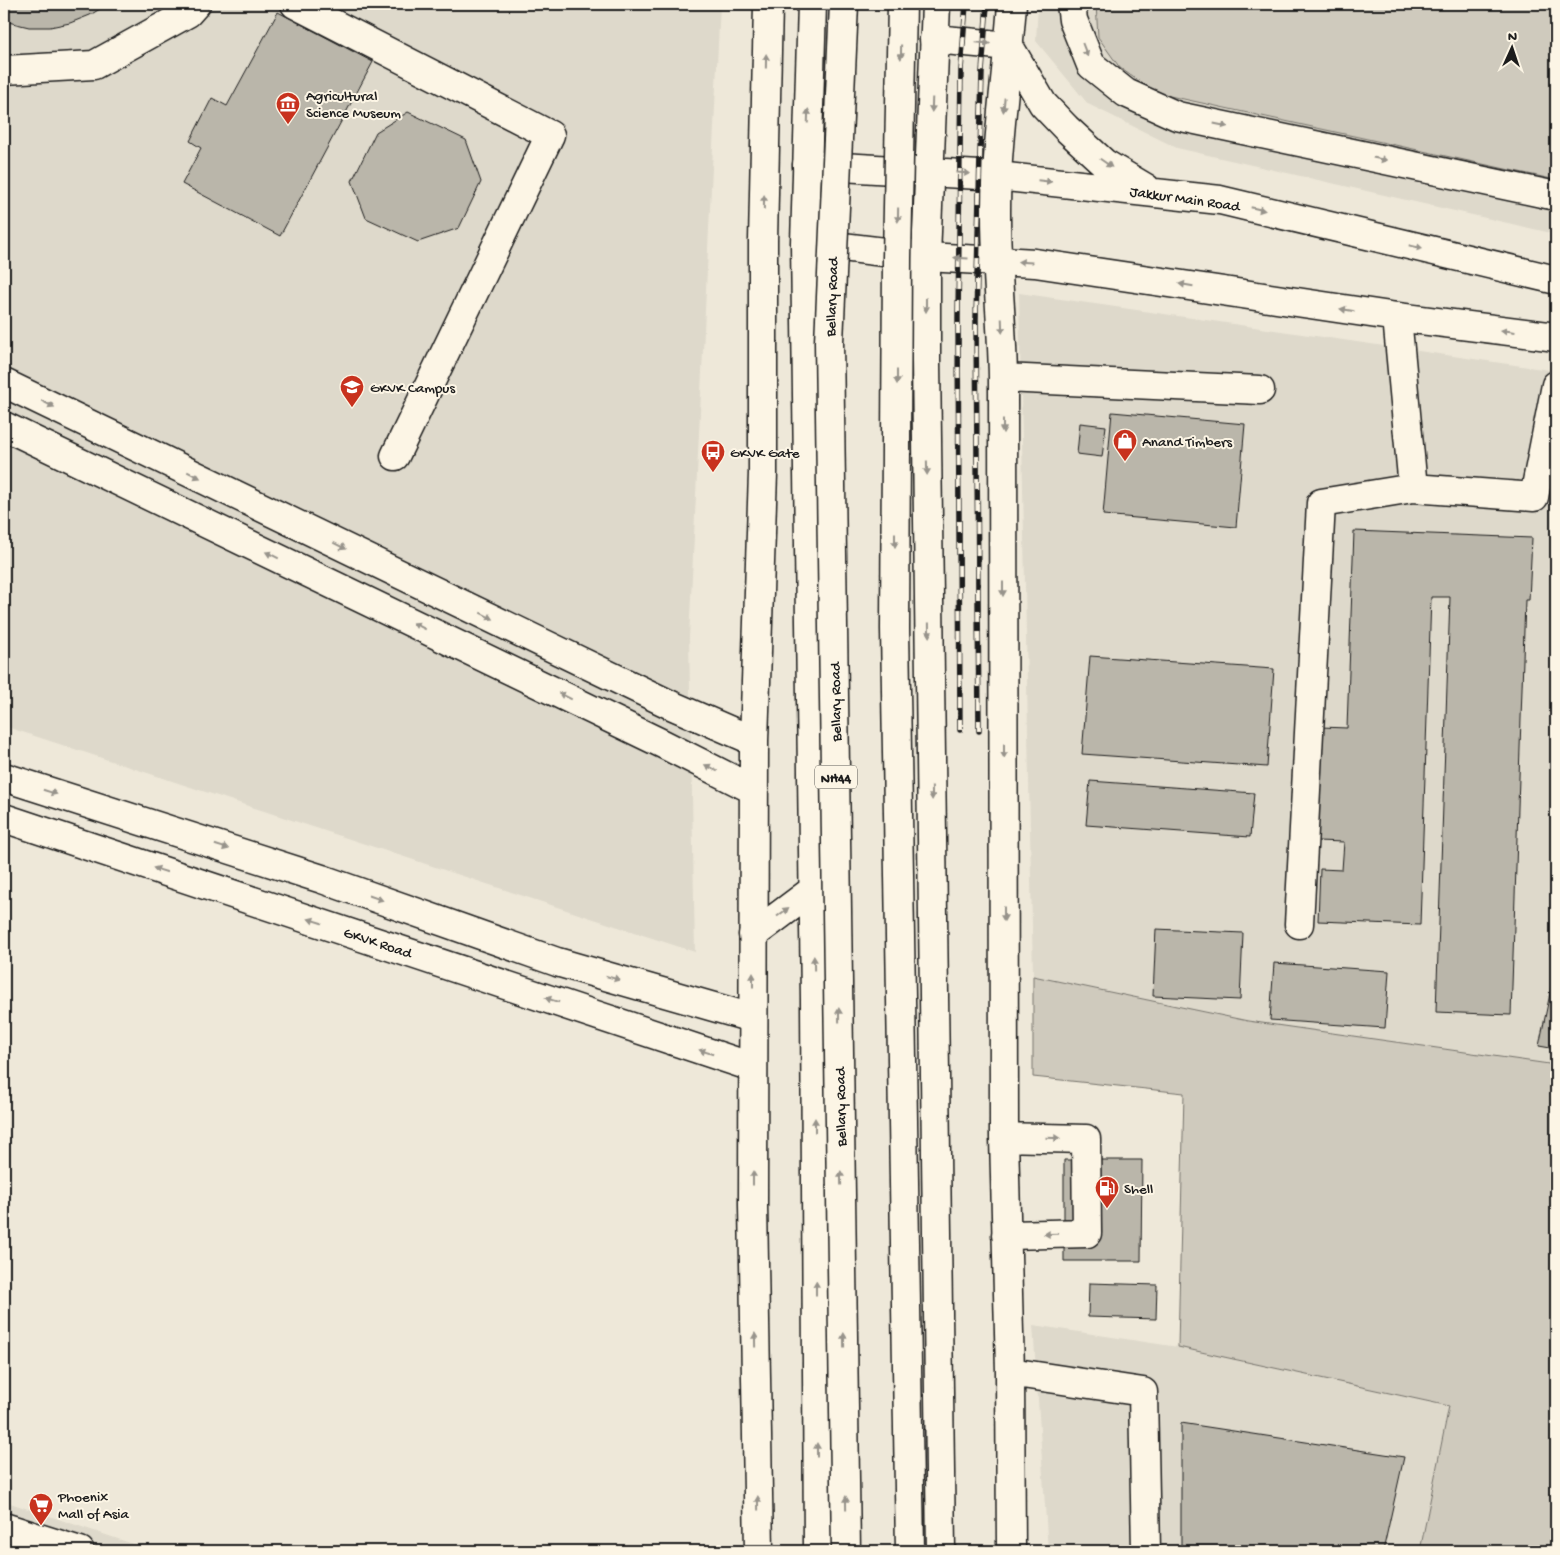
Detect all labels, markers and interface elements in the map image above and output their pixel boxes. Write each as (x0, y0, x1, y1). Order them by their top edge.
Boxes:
north arrow (1488, 22, 1538, 72)
text: N (1508, 29, 1518, 46)
one-way arrow (975, 40, 991, 48)
one-way arrow (1081, 43, 1089, 57)
one-way arrow (897, 45, 905, 61)
one-way arrow (763, 53, 771, 69)
place label: Agricultural Science Museum (306, 88, 401, 123)
museum icon: Agricultural Science Museum (275, 91, 301, 125)
one-way arrow (927, 97, 935, 113)
one-way arrow (999, 97, 1007, 113)
one-way arrow (805, 108, 813, 124)
one-way arrow (1214, 121, 1229, 129)
one-way arrow (1373, 155, 1388, 163)
one-way arrow (1099, 158, 1113, 168)
one-way arrow (955, 170, 971, 178)
one-way arrow (1038, 177, 1054, 185)
street label: Jakkur Main Road (1129, 183, 1242, 217)
one-way arrow (760, 194, 768, 210)
one-way arrow (1251, 205, 1266, 213)
one-way arrow (894, 207, 902, 223)
one-way arrow (1409, 243, 1424, 251)
one-way arrow (953, 254, 969, 262)
street label: Bellary Road (823, 256, 843, 338)
one-way arrow (1017, 258, 1033, 266)
one-way arrow (1178, 281, 1194, 289)
one-way arrow (922, 298, 930, 314)
one-way arrow (1338, 305, 1354, 313)
one-way arrow (998, 319, 1006, 335)
one-way arrow (1500, 327, 1516, 335)
one-way arrow (892, 370, 900, 386)
school or university icon: GKVK Campus (339, 374, 365, 408)
place label: GKVK Campus (370, 380, 455, 398)
one-way arrow (41, 401, 55, 409)
one-way arrow (999, 419, 1007, 435)
shop icon: Anand Timbers (1112, 428, 1138, 462)
place label: Anand Timbers (1142, 434, 1232, 452)
bus stop icon: GKVK Gate (700, 439, 726, 473)
place label: GKVK Gate (730, 445, 800, 463)
one-way arrow (923, 460, 931, 476)
one-way arrow (187, 471, 201, 479)
one-way arrow (891, 532, 899, 548)
one-way arrow (333, 542, 347, 550)
one-way arrow (265, 551, 279, 559)
one-way arrow (999, 581, 1007, 597)
one-way arrow (480, 612, 494, 620)
one-way arrow (411, 621, 426, 630)
one-way arrow (926, 623, 934, 639)
street label: Bellary Road (827, 661, 847, 743)
one-way arrow (558, 692, 572, 700)
one-way arrow (1000, 744, 1008, 760)
one-way arrow (704, 764, 718, 772)
road number: NH44 (815, 766, 857, 789)
one-way arrow (928, 785, 936, 801)
one-way arrow (43, 789, 58, 796)
one-way arrow (214, 843, 229, 851)
one-way arrow (153, 865, 168, 873)
one-way arrow (369, 894, 384, 902)
one-way arrow (1000, 906, 1008, 922)
one-way arrow (776, 907, 789, 918)
one-way arrow (307, 917, 322, 924)
street label: GKVK Road (341, 924, 415, 964)
one-way arrow (810, 954, 818, 970)
one-way arrow (749, 972, 757, 988)
one-way arrow (605, 974, 620, 982)
one-way arrow (544, 996, 559, 1004)
one-way arrow (835, 1007, 843, 1023)
one-way arrow (698, 1048, 713, 1055)
street label: Bellary Road (832, 1066, 852, 1148)
one-way arrow (811, 1117, 819, 1133)
one-way arrow (1045, 1134, 1061, 1142)
one-way arrow (748, 1169, 756, 1185)
one-way arrow (837, 1169, 845, 1185)
fuel station icon: Shell (1094, 1175, 1120, 1209)
place label: Shell (1124, 1181, 1153, 1199)
one-way arrow (1043, 1230, 1059, 1238)
one-way arrow (812, 1279, 820, 1295)
one-way arrow (751, 1332, 759, 1348)
one-way arrow (839, 1332, 847, 1348)
one-way arrow (813, 1442, 821, 1458)
place label: Phoenix Mall of Asia (57, 1489, 129, 1524)
supermarket icon: Phoenix Mall of Asia (28, 1492, 54, 1526)
one-way arrow (754, 1494, 762, 1510)
one-way arrow (842, 1494, 850, 1510)

